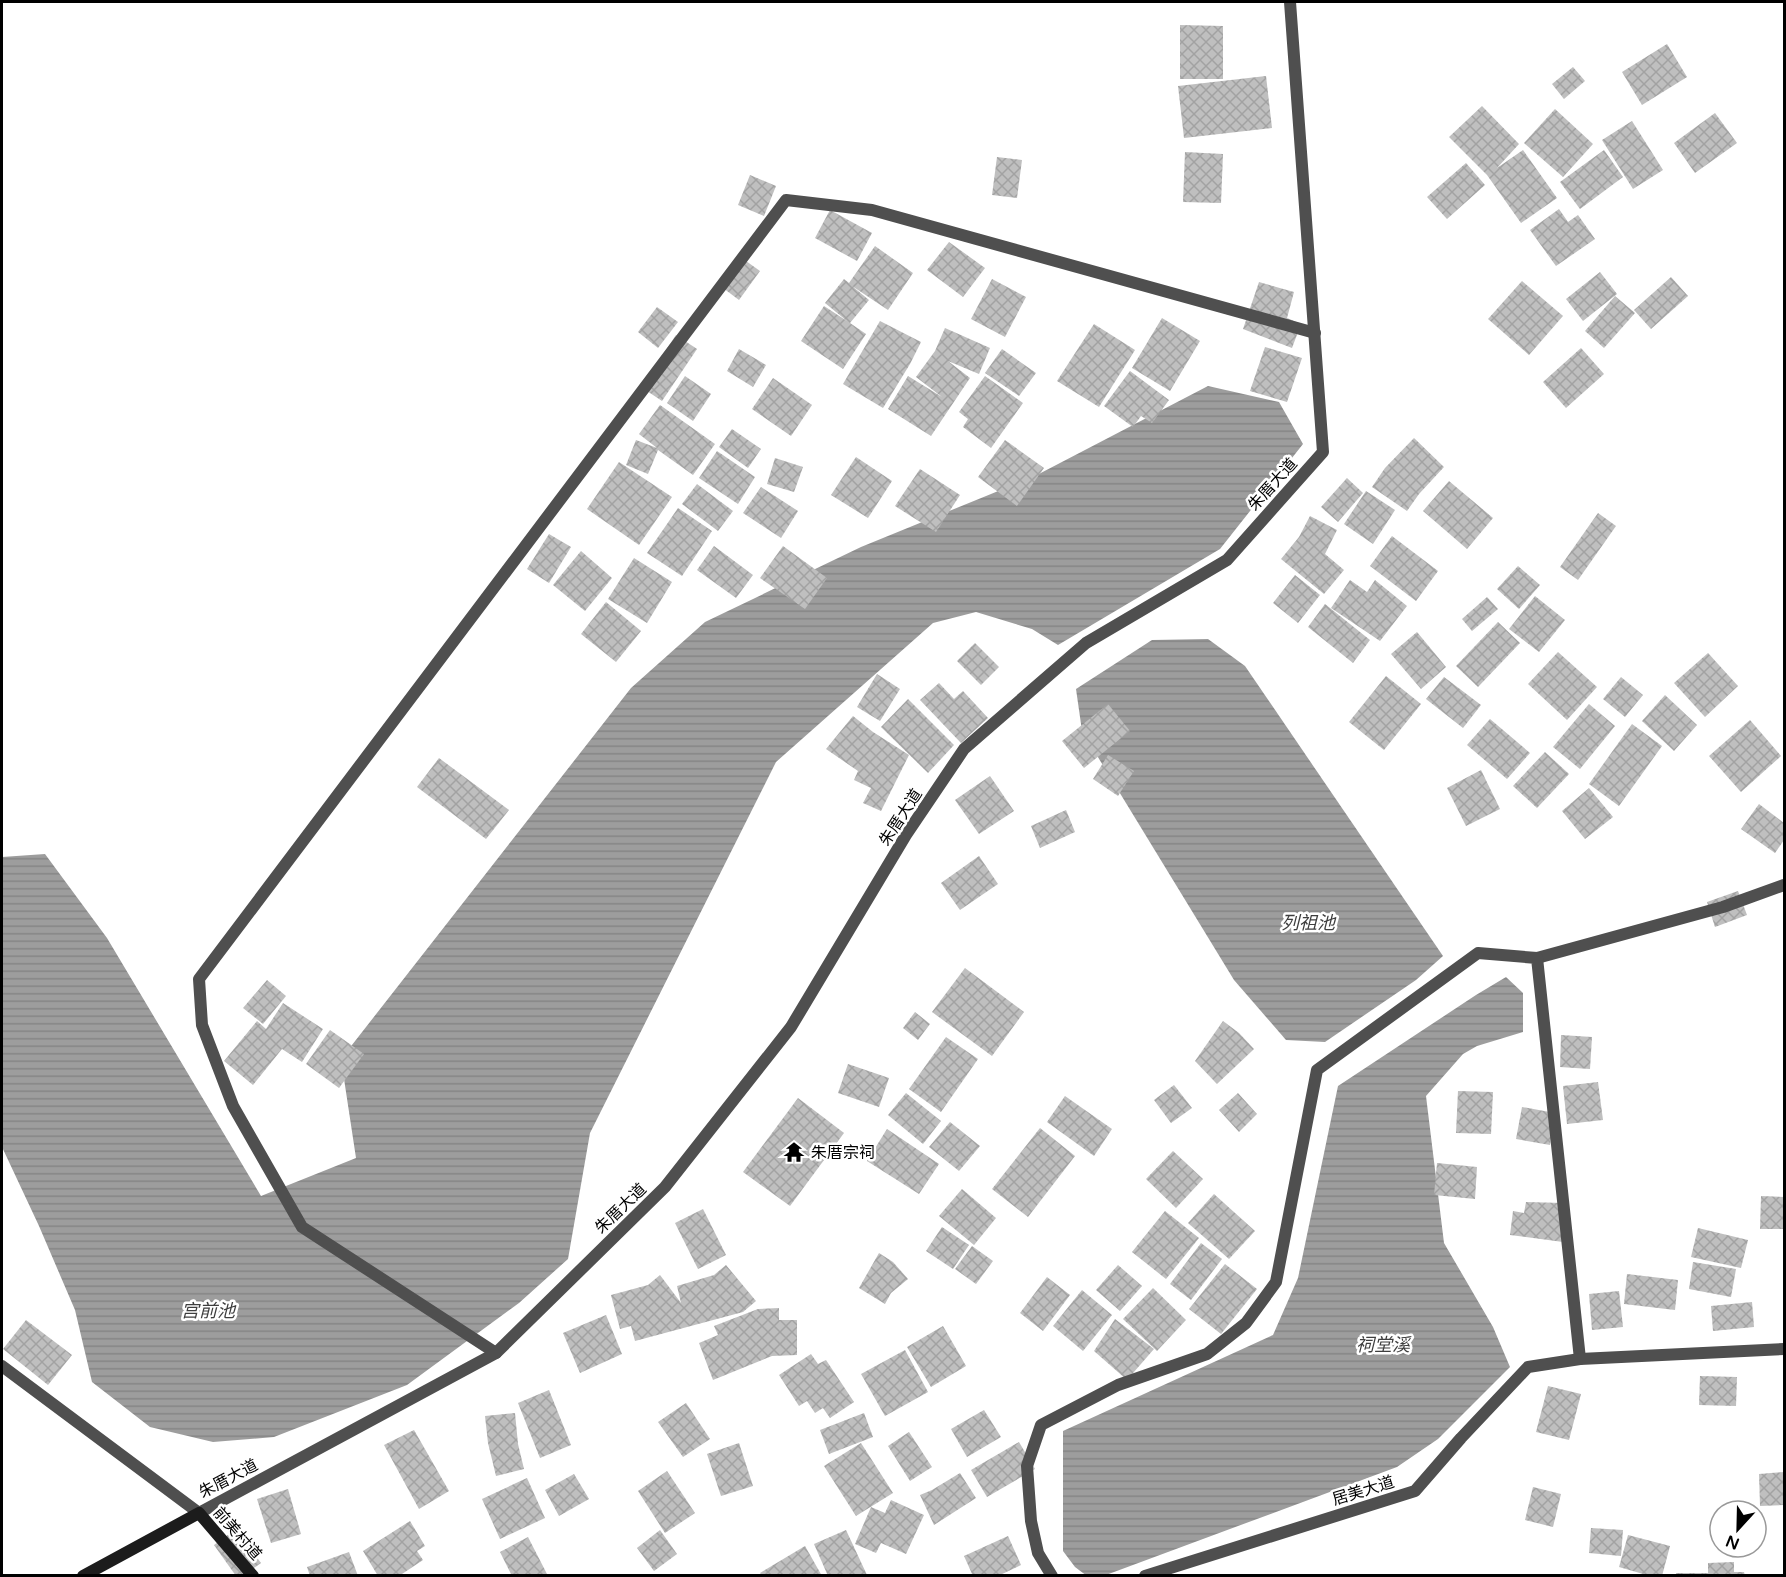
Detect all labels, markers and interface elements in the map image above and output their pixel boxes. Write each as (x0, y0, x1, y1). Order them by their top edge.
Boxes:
street label: 朱厝大道 (1244, 454, 1302, 515)
street label: 朱厝大道 (875, 785, 927, 850)
water label: 列祖池 (1281, 912, 1337, 934)
temple icon: 朱厝宗祠 (782, 1140, 806, 1164)
place label: 朱厝宗祠 (811, 1143, 875, 1163)
street label: 朱厝大道 (591, 1179, 651, 1238)
water label: 宫前池 (181, 1300, 237, 1322)
water label: 祠堂溪 (1356, 1334, 1412, 1356)
street label: 朱厝大道 (196, 1455, 261, 1503)
street label: 居美大道 (1330, 1472, 1397, 1510)
north arrow (1708, 1499, 1768, 1559)
street label: 前美村道 (209, 1503, 266, 1564)
text: N (1723, 1530, 1742, 1554)

